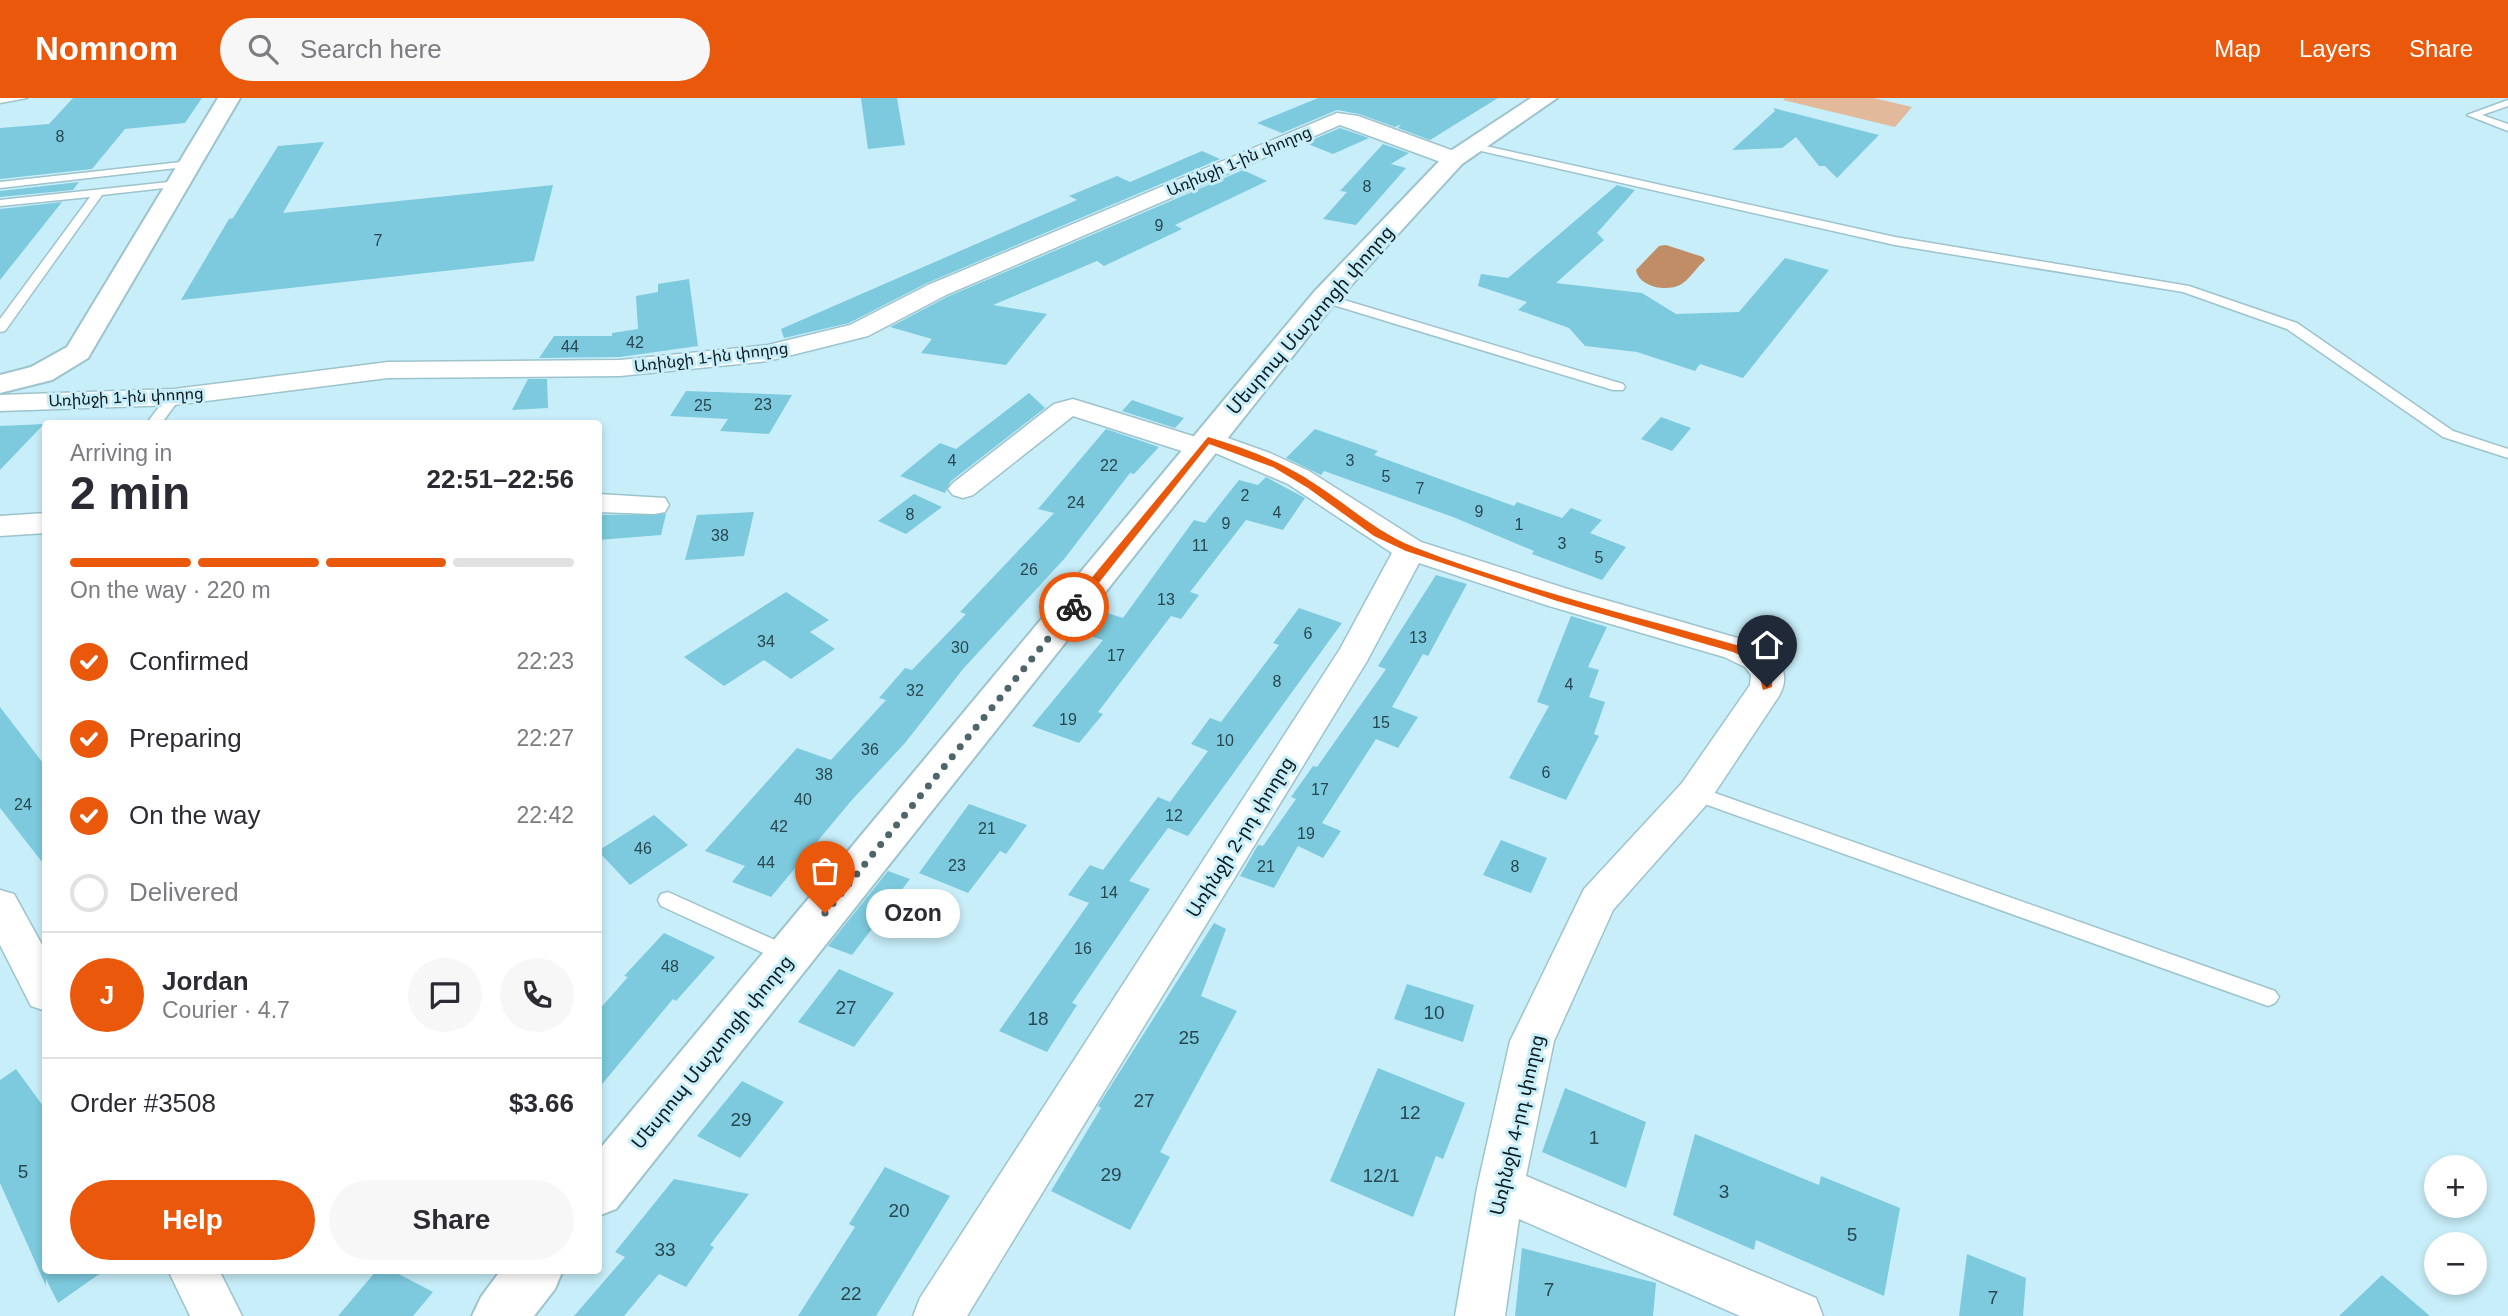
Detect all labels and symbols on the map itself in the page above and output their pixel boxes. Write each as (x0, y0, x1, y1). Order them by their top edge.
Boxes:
street label: Առինջի 1-ին փողոց (1164, 123, 1314, 200)
house number: 8 (56, 128, 65, 145)
house number: 8 (1363, 178, 1372, 195)
house number: 9 (1155, 217, 1164, 234)
street label: Մեսրոպ Մաշտոցի փողոց (1222, 221, 1398, 419)
house number: 7 (374, 232, 383, 249)
house number: 42 (626, 334, 644, 351)
house number: 44 (561, 338, 579, 355)
street label: Առինջի 1-ին փողոց (633, 339, 789, 376)
street label: Առինջի 1-ին փողոց (48, 384, 204, 411)
house number: 23 (754, 396, 772, 413)
house number: 25 (694, 397, 712, 414)
house number: 4 (948, 452, 957, 469)
house number: 3 (1346, 452, 1355, 469)
house number: 22 (1100, 457, 1118, 474)
house number: 5 (1382, 468, 1391, 485)
house number: 7 (1416, 480, 1425, 497)
house number: 2 (1241, 487, 1250, 504)
house number: 24 (1067, 494, 1085, 511)
house number: 9 (1475, 503, 1484, 520)
house number: 4 (1273, 504, 1282, 521)
house number: 8 (906, 506, 915, 523)
house number: 9 (1222, 515, 1231, 532)
house number: 1 (1515, 516, 1524, 533)
house number: 38 (711, 527, 729, 544)
house number: 3 (1558, 535, 1567, 552)
house number: 11 (1192, 537, 1208, 554)
house number: 5 (1595, 549, 1604, 566)
house number: 26 (1020, 561, 1038, 578)
courier (1039, 572, 1109, 642)
house number: 13 (1157, 591, 1175, 608)
pin (1737, 615, 1797, 687)
house number: 6 (1304, 625, 1313, 642)
house number: 13 (1409, 629, 1427, 646)
house number: 34 (757, 633, 775, 650)
house number: 30 (951, 639, 969, 656)
house number: 17 (1107, 647, 1125, 664)
house number: 8 (1273, 673, 1282, 690)
house number: 4 (1565, 676, 1574, 693)
house number: 32 (906, 682, 924, 699)
house number: 19 (1059, 711, 1077, 728)
house number: 15 (1372, 714, 1390, 731)
house number: 10 (1216, 732, 1234, 749)
house number: 36 (861, 741, 879, 758)
street label: Առինջի 2-րդ փողոց (1182, 753, 1299, 922)
house number: 6 (1542, 764, 1551, 781)
house number: 38 (815, 766, 833, 783)
house number: 17 (1311, 781, 1329, 798)
house number: 40 (794, 791, 812, 808)
house number: 24 (14, 796, 32, 813)
house number: 12 (1165, 807, 1183, 824)
house number: 42 (770, 818, 788, 835)
house number: 21 (978, 820, 996, 837)
house number: 19 (1297, 825, 1315, 842)
house number: 46 (634, 840, 652, 857)
pin (795, 841, 855, 913)
house number: 44 (757, 854, 775, 871)
house number: 23 (948, 857, 966, 874)
house number: 21 (1257, 858, 1275, 875)
house number: 8 (1511, 858, 1520, 875)
house number: 14 (1100, 884, 1118, 901)
callout: Ozon (867, 888, 962, 938)
house number: 16 (1074, 940, 1092, 957)
street label: Մեսրոպ Մաշտոցի փողոց (627, 951, 797, 1154)
house number: 48 (661, 958, 679, 975)
house number: 27 (835, 997, 857, 1018)
house number: 10 (1423, 1002, 1445, 1023)
house number: 18 (1027, 1008, 1049, 1029)
house number: 25 (1178, 1027, 1200, 1048)
street label: Առինջի 4-րդ փողոց (1486, 1032, 1549, 1218)
house number: 27 (1133, 1090, 1155, 1111)
house number: 12 (1399, 1102, 1421, 1123)
house number: 29 (730, 1109, 752, 1130)
house number: 1 (1589, 1127, 1599, 1148)
house number: 5 (18, 1161, 28, 1182)
house number: 29 (1100, 1164, 1122, 1185)
house number: 12/1 (1363, 1165, 1399, 1186)
house number: 3 (1719, 1181, 1729, 1202)
house number: 20 (888, 1200, 910, 1221)
house number: 5 (1847, 1224, 1857, 1245)
house number: 33 (654, 1239, 676, 1260)
house number: 7 (1544, 1279, 1554, 1300)
house number: 22 (840, 1283, 862, 1304)
house number: 7 (1988, 1287, 1998, 1308)

